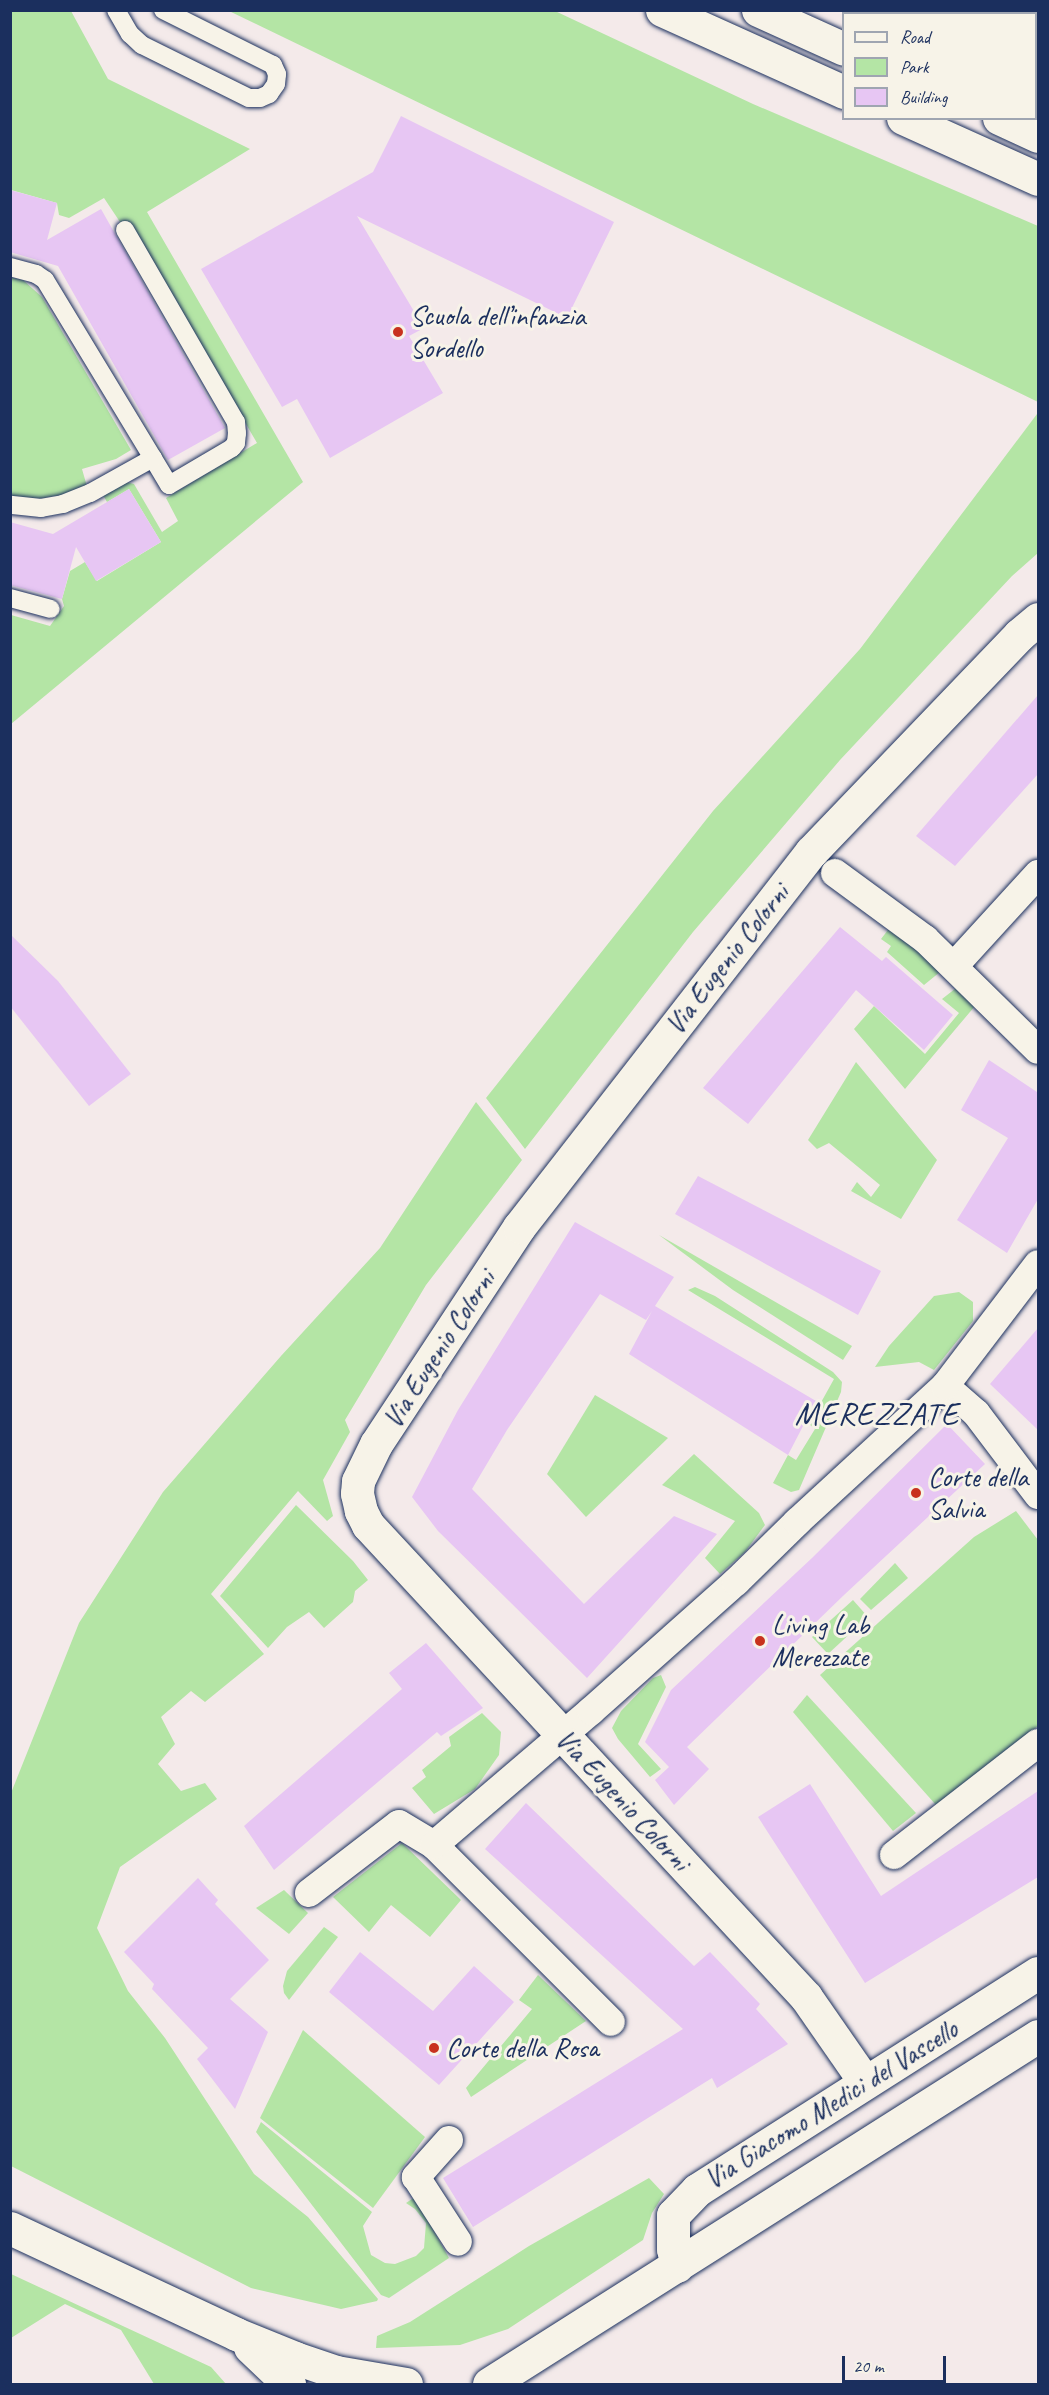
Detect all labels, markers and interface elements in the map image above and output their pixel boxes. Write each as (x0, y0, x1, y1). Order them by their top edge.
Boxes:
legend (842, 12, 1037, 120)
text: Road (900, 26, 930, 48)
text: Park (900, 56, 929, 78)
text: Building (900, 86, 947, 108)
place label: Scuola dell’infanzia Sordello (410, 299, 585, 365)
marker: Scuola dell’infanzia Sordello (391, 325, 405, 339)
street label: Via Eugenio Colorni (658, 877, 796, 1041)
street label: Via Eugenio Colorni (376, 1264, 502, 1434)
district label: MEREZZATE (794, 1395, 960, 1433)
place label: Corte della Salvia (928, 1460, 1027, 1526)
marker: Corte della Salvia (909, 1486, 923, 1500)
place label: Living Lab Merezzate (772, 1608, 870, 1674)
marker: Living Lab Merezzate (753, 1634, 767, 1648)
street label: Via Eugenio Colorni (549, 1722, 697, 1878)
street label: Via Giacomo Medici del Vascello (698, 2012, 964, 2196)
place label: Corte della Rosa (446, 2031, 597, 2065)
marker: Corte della Rosa (427, 2041, 441, 2055)
scale bar (845, 2344, 948, 2382)
text: 20 m (853, 2355, 884, 2377)

